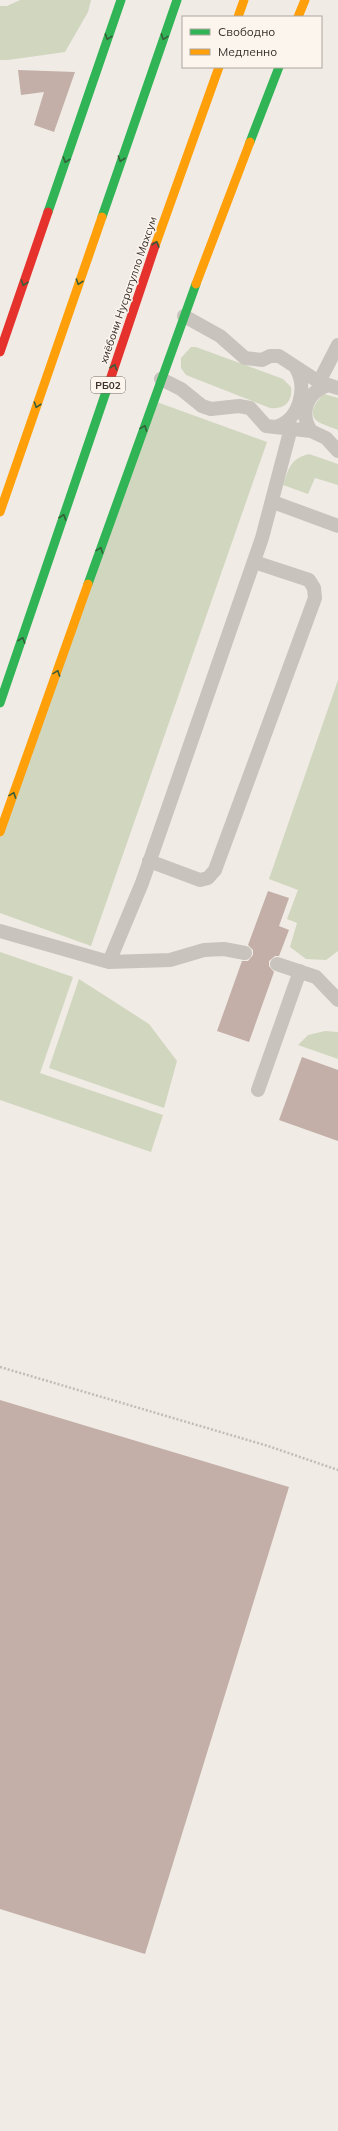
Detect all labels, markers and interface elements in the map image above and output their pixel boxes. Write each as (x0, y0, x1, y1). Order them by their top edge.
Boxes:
legend (182, 16, 322, 68)
text: Свободно (218, 24, 275, 39)
one-way arrow (105, 33, 113, 40)
one-way arrow (160, 33, 169, 40)
text: Медленно (218, 44, 277, 59)
one-way arrow (62, 156, 71, 163)
one-way arrow (117, 156, 126, 163)
street label: хиёбони Нусратулло Махсум (96, 215, 160, 365)
one-way arrow (151, 241, 160, 248)
one-way arrow (20, 279, 29, 286)
one-way arrow (75, 279, 83, 286)
one-way arrow (109, 364, 118, 371)
road number: РБ02 (91, 377, 125, 393)
one-way arrow (33, 402, 41, 409)
one-way arrow (139, 424, 147, 431)
one-way arrow (59, 513, 67, 520)
one-way arrow (96, 547, 104, 554)
one-way arrow (17, 636, 25, 643)
one-way arrow (52, 669, 60, 676)
one-way arrow (8, 792, 17, 799)

